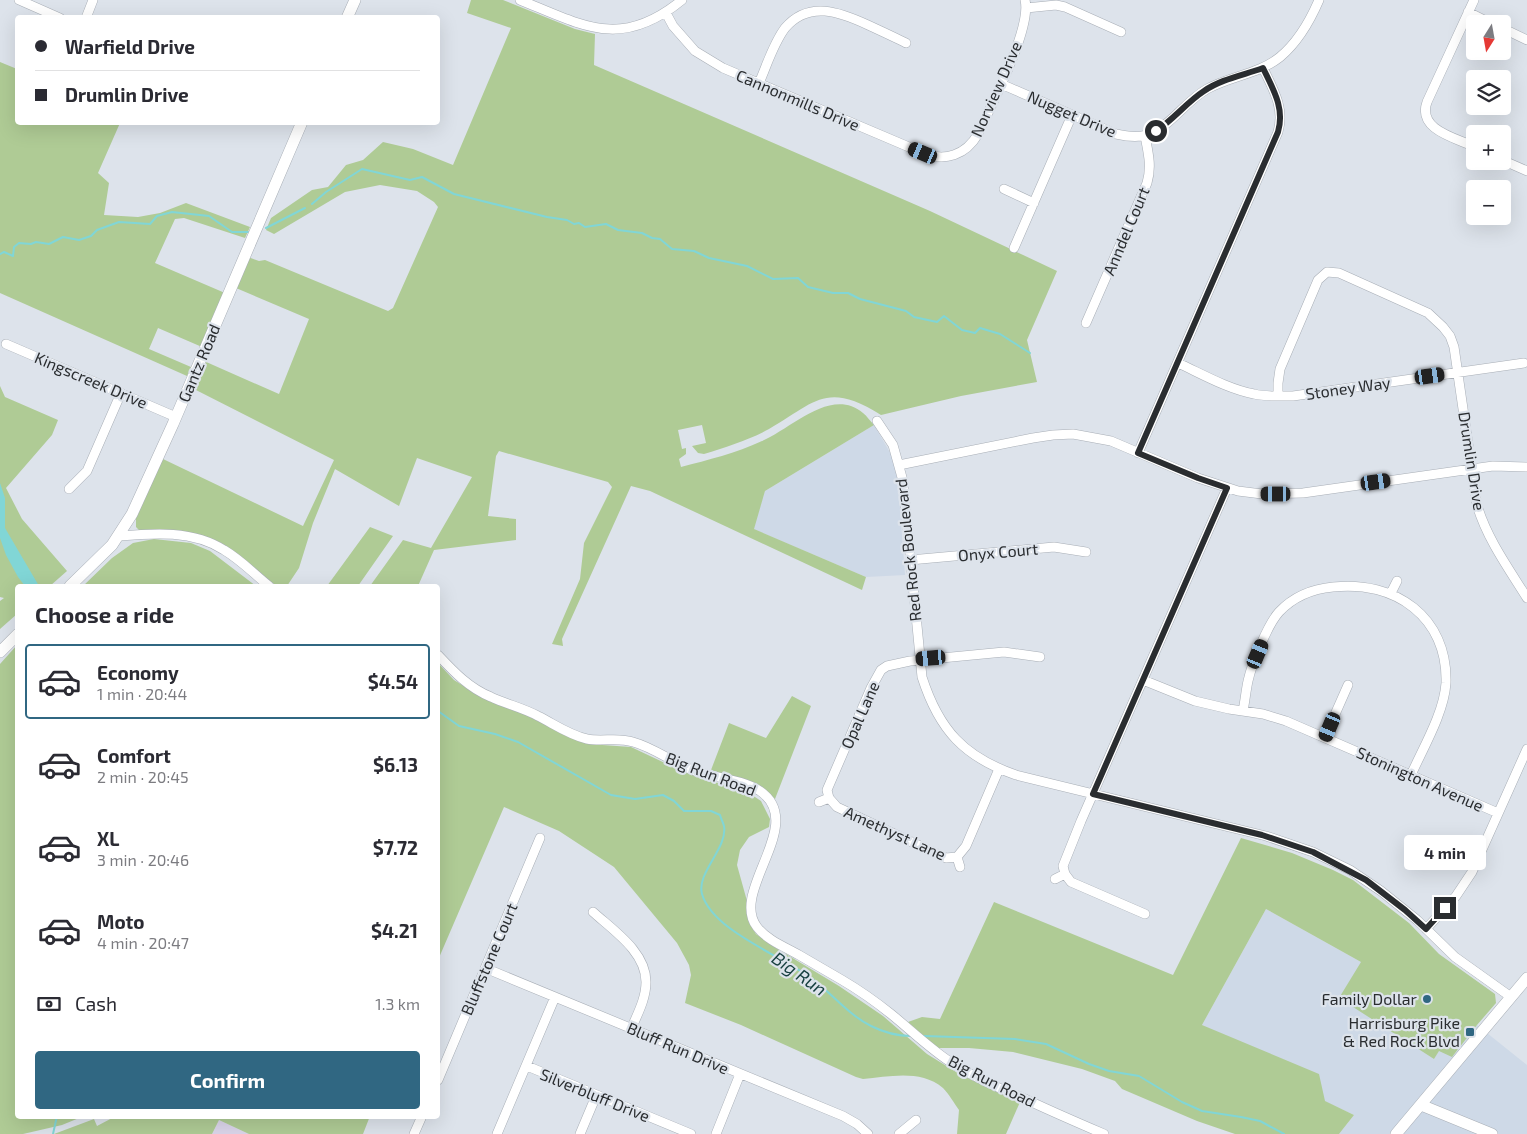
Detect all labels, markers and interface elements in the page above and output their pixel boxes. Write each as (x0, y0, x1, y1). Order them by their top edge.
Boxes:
north arrow (1466, 15, 1511, 60)
map controls (1466, 15, 1511, 225)
text: Warfield Drive (65, 35, 195, 58)
street label: Norview Drive (966, 38, 1025, 139)
street label: Cannonmills Drive (734, 65, 863, 134)
button: layers (1466, 70, 1511, 115)
text: Drumlin Drive (65, 83, 189, 106)
street label: Nugget Drive (1025, 86, 1119, 141)
route start (1145, 120, 1167, 142)
button: + (1466, 125, 1511, 170)
car (906, 140, 939, 166)
button: − (1466, 180, 1511, 225)
street label: Anndel Court (1098, 184, 1153, 278)
street label: Gantz Road (174, 321, 223, 405)
street label: Kingscreek Drive (32, 347, 150, 412)
car (1414, 366, 1445, 386)
street label: Stoney Way (1304, 372, 1392, 403)
street label: Drumlin Drive (1455, 410, 1490, 512)
car (1360, 472, 1391, 492)
street label: Red Rock Boulevard (891, 478, 924, 622)
car (1261, 487, 1291, 502)
street label: Onyx Court (957, 539, 1039, 564)
text: Choose a ride (35, 601, 174, 627)
car (1245, 637, 1270, 671)
car (915, 649, 946, 667)
icon: car (37, 659, 82, 704)
text: Economy (97, 661, 179, 684)
text: $4.54 (368, 670, 418, 693)
street label: Opal Lane (836, 678, 883, 751)
text: 1 min · 20:44 (97, 684, 187, 703)
car (1317, 710, 1342, 744)
icon: car (37, 742, 82, 787)
street label: Stonington Avenue (1354, 742, 1487, 815)
text: Comfort (97, 744, 171, 767)
street label: Big Run Road (663, 748, 759, 799)
text: $6.13 (373, 753, 418, 776)
text: 2 min · 20:45 (97, 767, 189, 786)
street label: Amethyst Lane (842, 802, 949, 863)
icon: car (37, 825, 82, 870)
text: XL (97, 827, 119, 850)
text: $7.72 (373, 836, 418, 859)
callout: 4 min (1404, 836, 1486, 870)
text: 4 min (1424, 843, 1466, 862)
text: 3 min · 20:46 (97, 850, 189, 869)
route end (1434, 897, 1456, 919)
street label: Bluffstone Court (456, 900, 521, 1018)
icon: car (37, 908, 82, 953)
text: Moto (97, 910, 145, 933)
text: $4.21 (371, 919, 418, 942)
text: 4 min · 20:47 (97, 933, 189, 952)
water label: Big Run (768, 946, 831, 1000)
place label: Family Dollar (1321, 989, 1418, 1008)
icon: cash (35, 990, 63, 1018)
text: Cash (75, 992, 117, 1015)
marker: Family Dollar (1421, 993, 1433, 1005)
text: 1.3 km (375, 994, 420, 1013)
place label: Harrisburg Pike & Red Rock Blvd (1343, 1013, 1460, 1050)
street label: Bluff Run Drive (625, 1018, 732, 1078)
marker: Harrisburg Pike & Red Rock Blvd (1464, 1026, 1476, 1038)
button: Confirm (35, 1051, 420, 1109)
street label: Big Run Road (946, 1051, 1039, 1111)
street label: Silverbluff Drive (538, 1064, 653, 1125)

